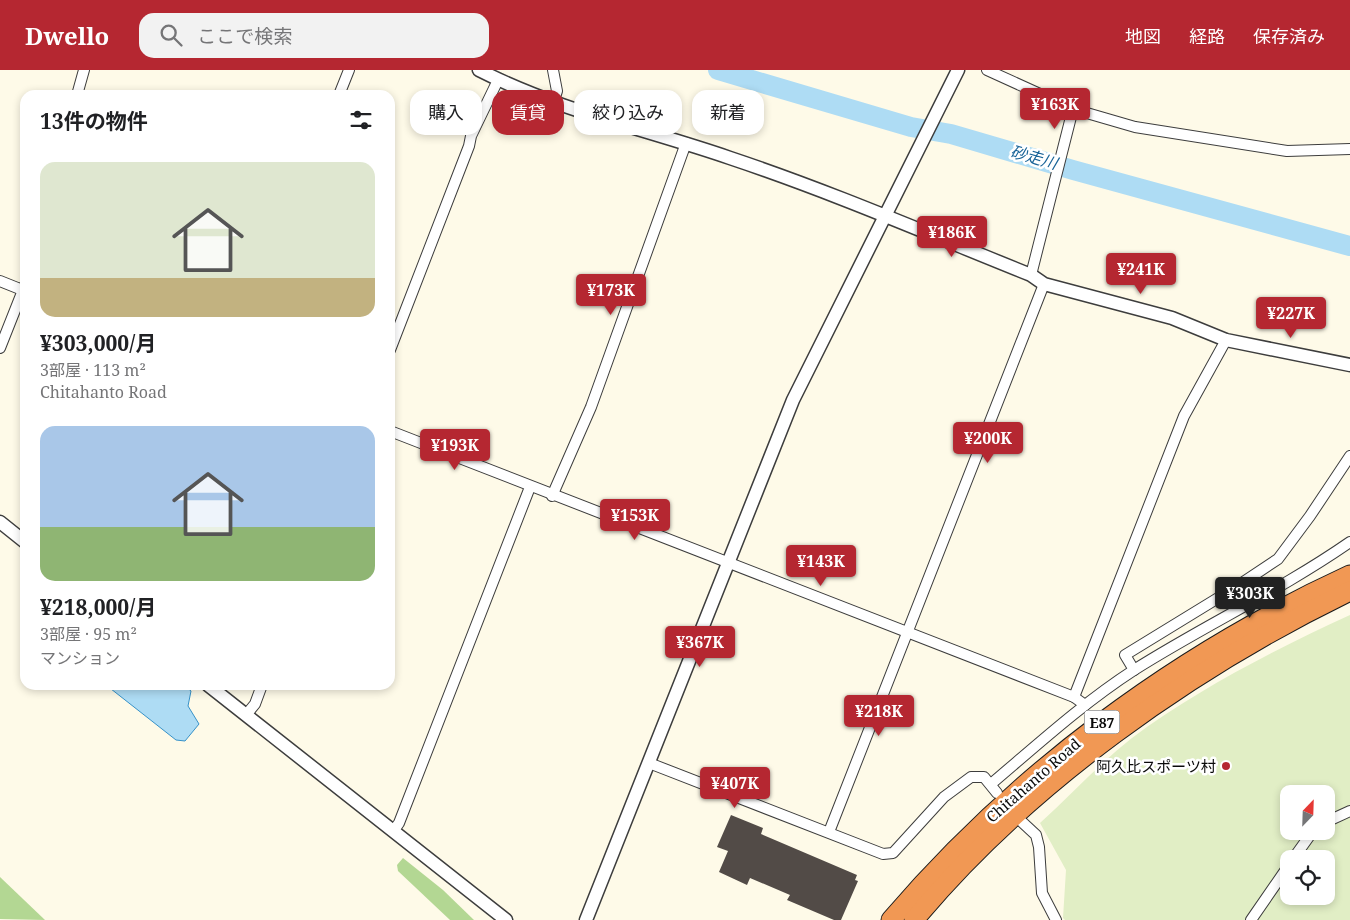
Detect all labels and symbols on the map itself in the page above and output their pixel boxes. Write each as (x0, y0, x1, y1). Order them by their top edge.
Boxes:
pin: ¥163K (1020, 88, 1090, 130)
water label: 砂走川 (1008, 140, 1062, 175)
pin: ¥186K (917, 216, 987, 258)
pin: ¥241K (1106, 252, 1176, 295)
pin: ¥173K (576, 274, 646, 316)
pin: ¥227K (1256, 296, 1326, 339)
pin: ¥200K (953, 422, 1023, 464)
pin: ¥193K (420, 428, 490, 471)
pin: ¥153K (600, 498, 670, 541)
pin: ¥143K (786, 544, 856, 587)
pin: ¥303K (1215, 576, 1285, 619)
pin: ¥367K (665, 626, 735, 668)
pin: ¥218K (844, 694, 914, 737)
road number: E87 (1084, 710, 1120, 734)
street label: Chitahanto Road (982, 733, 1084, 827)
place label: 阿久比スポーツ村 (1096, 756, 1216, 776)
marker: 阿久比スポーツ村 (1220, 760, 1232, 772)
pin: ¥407K (700, 766, 770, 809)
north arrow (1280, 785, 1335, 840)

